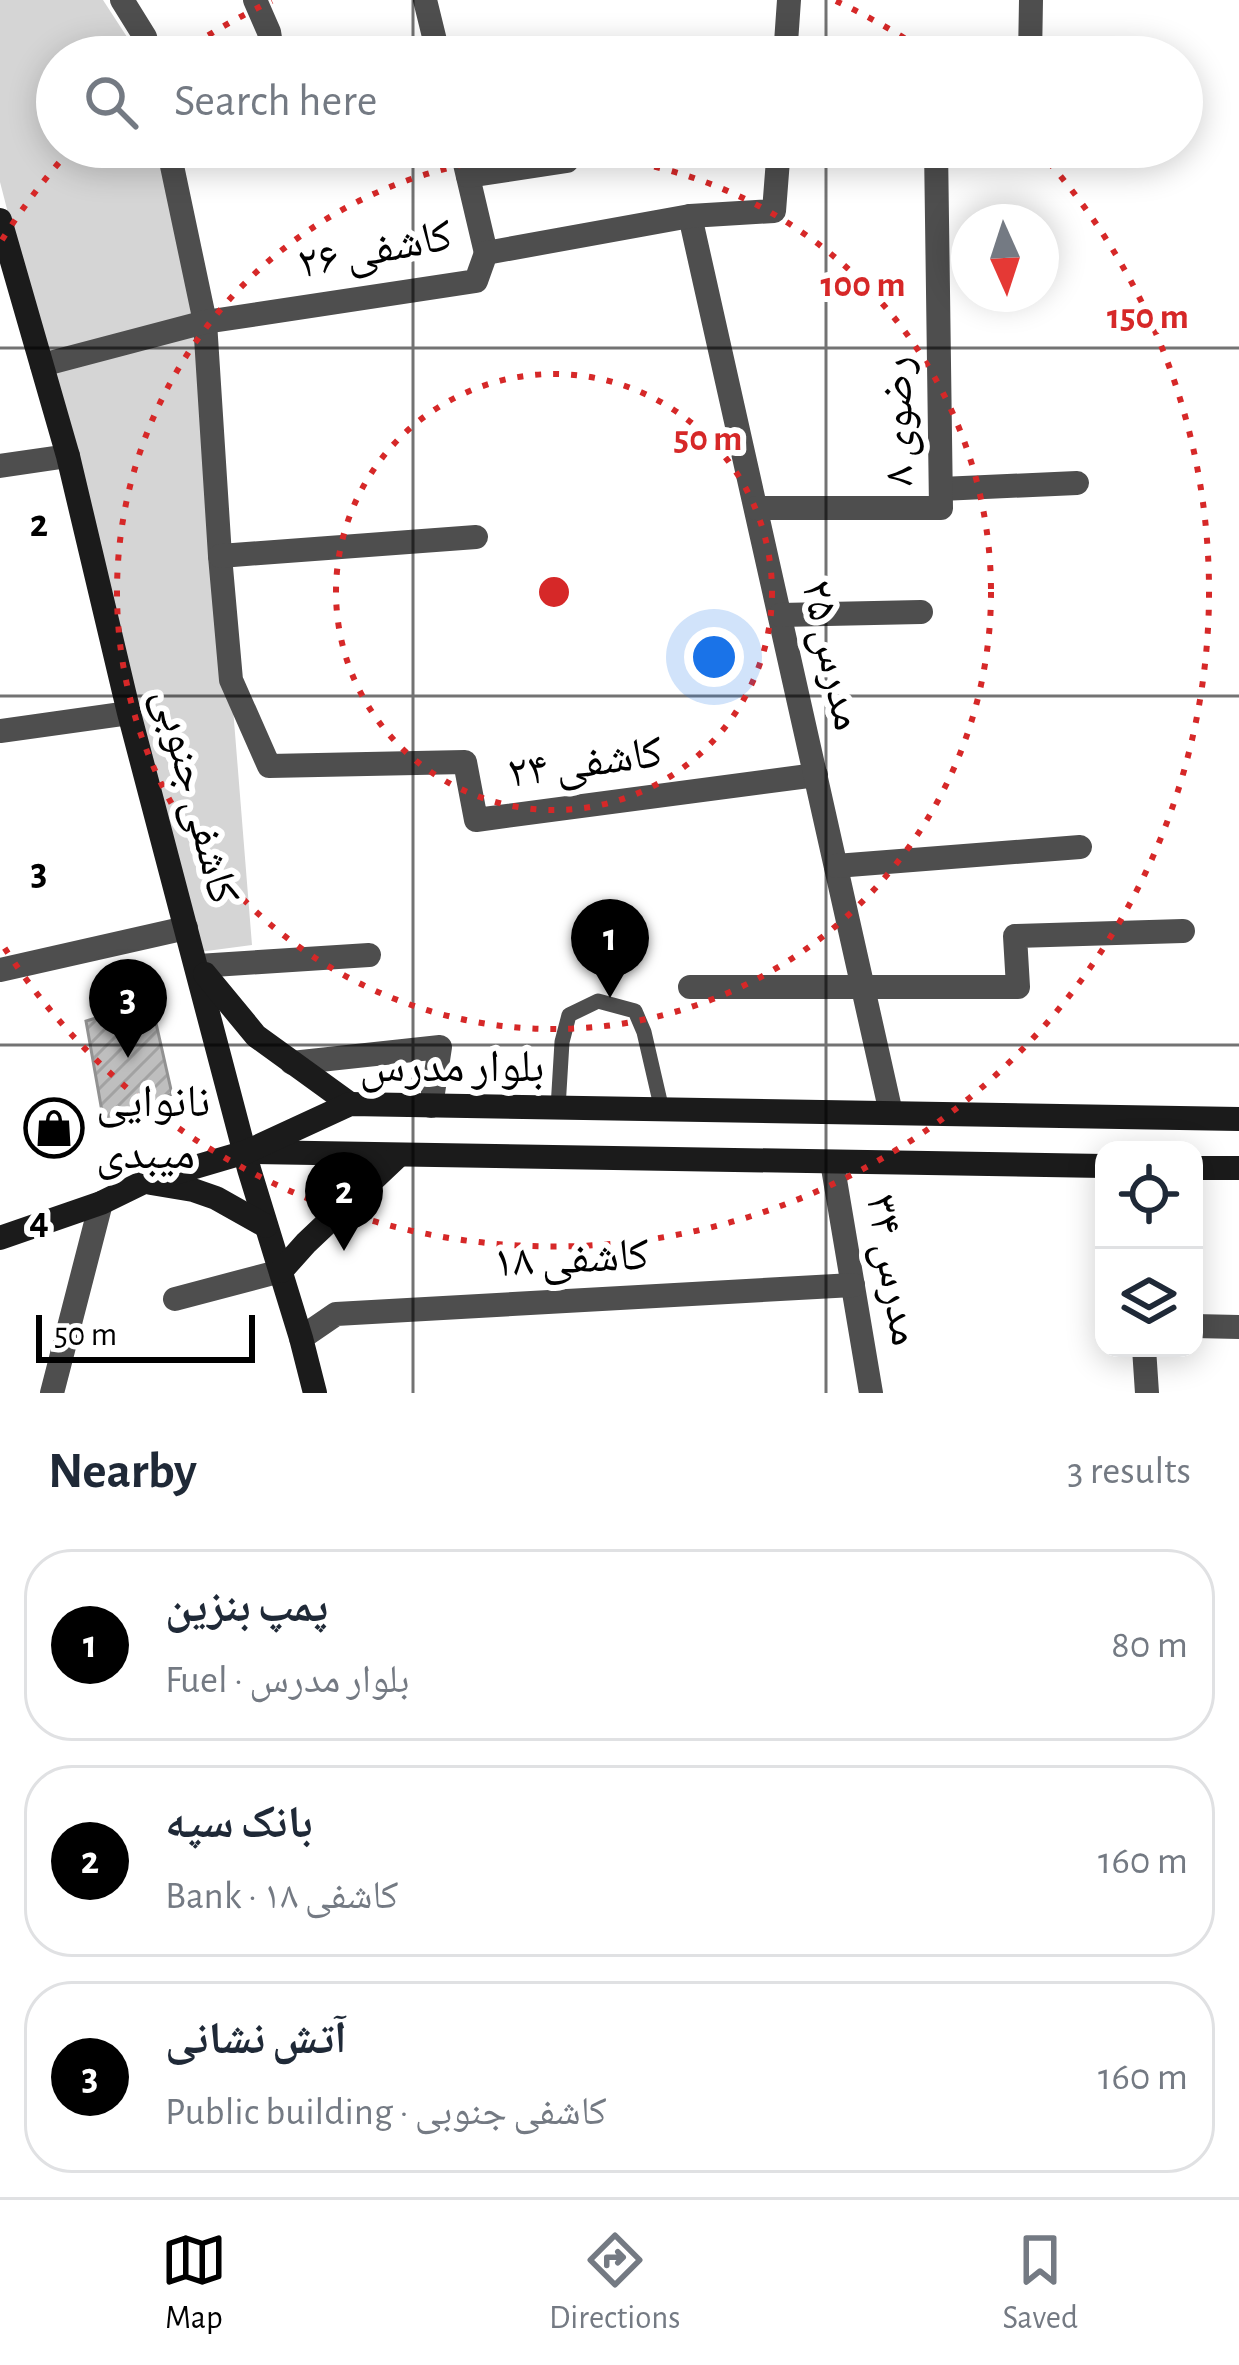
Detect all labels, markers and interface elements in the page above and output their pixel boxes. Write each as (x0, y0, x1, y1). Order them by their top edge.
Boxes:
search box (36, 36, 1203, 168)
icon: search (78, 69, 144, 135)
text: Search here (174, 79, 377, 124)
north arrow (951, 204, 1059, 312)
street label: کاشفی ۲۶ (294, 213, 456, 290)
text: 100 m (821, 267, 905, 303)
text: 150 m (1107, 299, 1189, 335)
street label: رضوی ۸ (874, 356, 925, 486)
text: 50 m (674, 421, 742, 457)
text: 2 (30, 505, 48, 544)
centre of rings (533, 571, 575, 613)
street label: مدرس ۲۵ (790, 576, 871, 735)
your location (684, 627, 744, 687)
street label: کاشفی جنوبی (143, 683, 246, 910)
street label: کاشفی ۲۴ (505, 730, 666, 799)
text: 3 (31, 853, 47, 892)
pin: 1 (571, 899, 649, 998)
pin: 3 (89, 959, 167, 1058)
street label: بلوار مدرس (360, 1045, 544, 1093)
place label: نانوایی میبدی (96, 1080, 210, 1180)
shop icon: نانوایی میبدی (23, 1097, 85, 1159)
map controls (1095, 1141, 1203, 1357)
button: locate (1095, 1141, 1203, 1249)
pin: 2 (305, 1152, 383, 1251)
street label: مدرس ۳۴ (855, 1191, 928, 1350)
text: 4 (29, 1202, 49, 1241)
street label: کاشفی ۱۸ (492, 1232, 650, 1289)
button: layers (1095, 1249, 1203, 1357)
scale bar (36, 1309, 255, 1362)
text: 50 m (54, 1319, 117, 1352)
text: Nearby (48, 1446, 197, 1497)
text: 3 results (1067, 1452, 1191, 1491)
text: پمپ بنزین (165, 1585, 328, 1630)
text: 1 (83, 1626, 97, 1665)
text: 80 m (1111, 1626, 1188, 1665)
text: Fuel · بلوار مدرس (165, 1661, 410, 1700)
text: بانک سپه (165, 1801, 313, 1846)
text: 2 (81, 1842, 99, 1881)
text: 160 m (1098, 1842, 1188, 1881)
text: Bank · کاشفی ۱۸ (165, 1877, 398, 1916)
text: آتش نشانی (165, 2017, 347, 2062)
text: 3 (82, 2058, 98, 2097)
text: 160 m (1098, 2058, 1188, 2097)
text: Public building · کاشفی جنوبی (165, 2093, 607, 2132)
tab: Map (161, 2227, 227, 2339)
tab: Directions (549, 2227, 680, 2339)
tab: Saved (1002, 2227, 1078, 2339)

